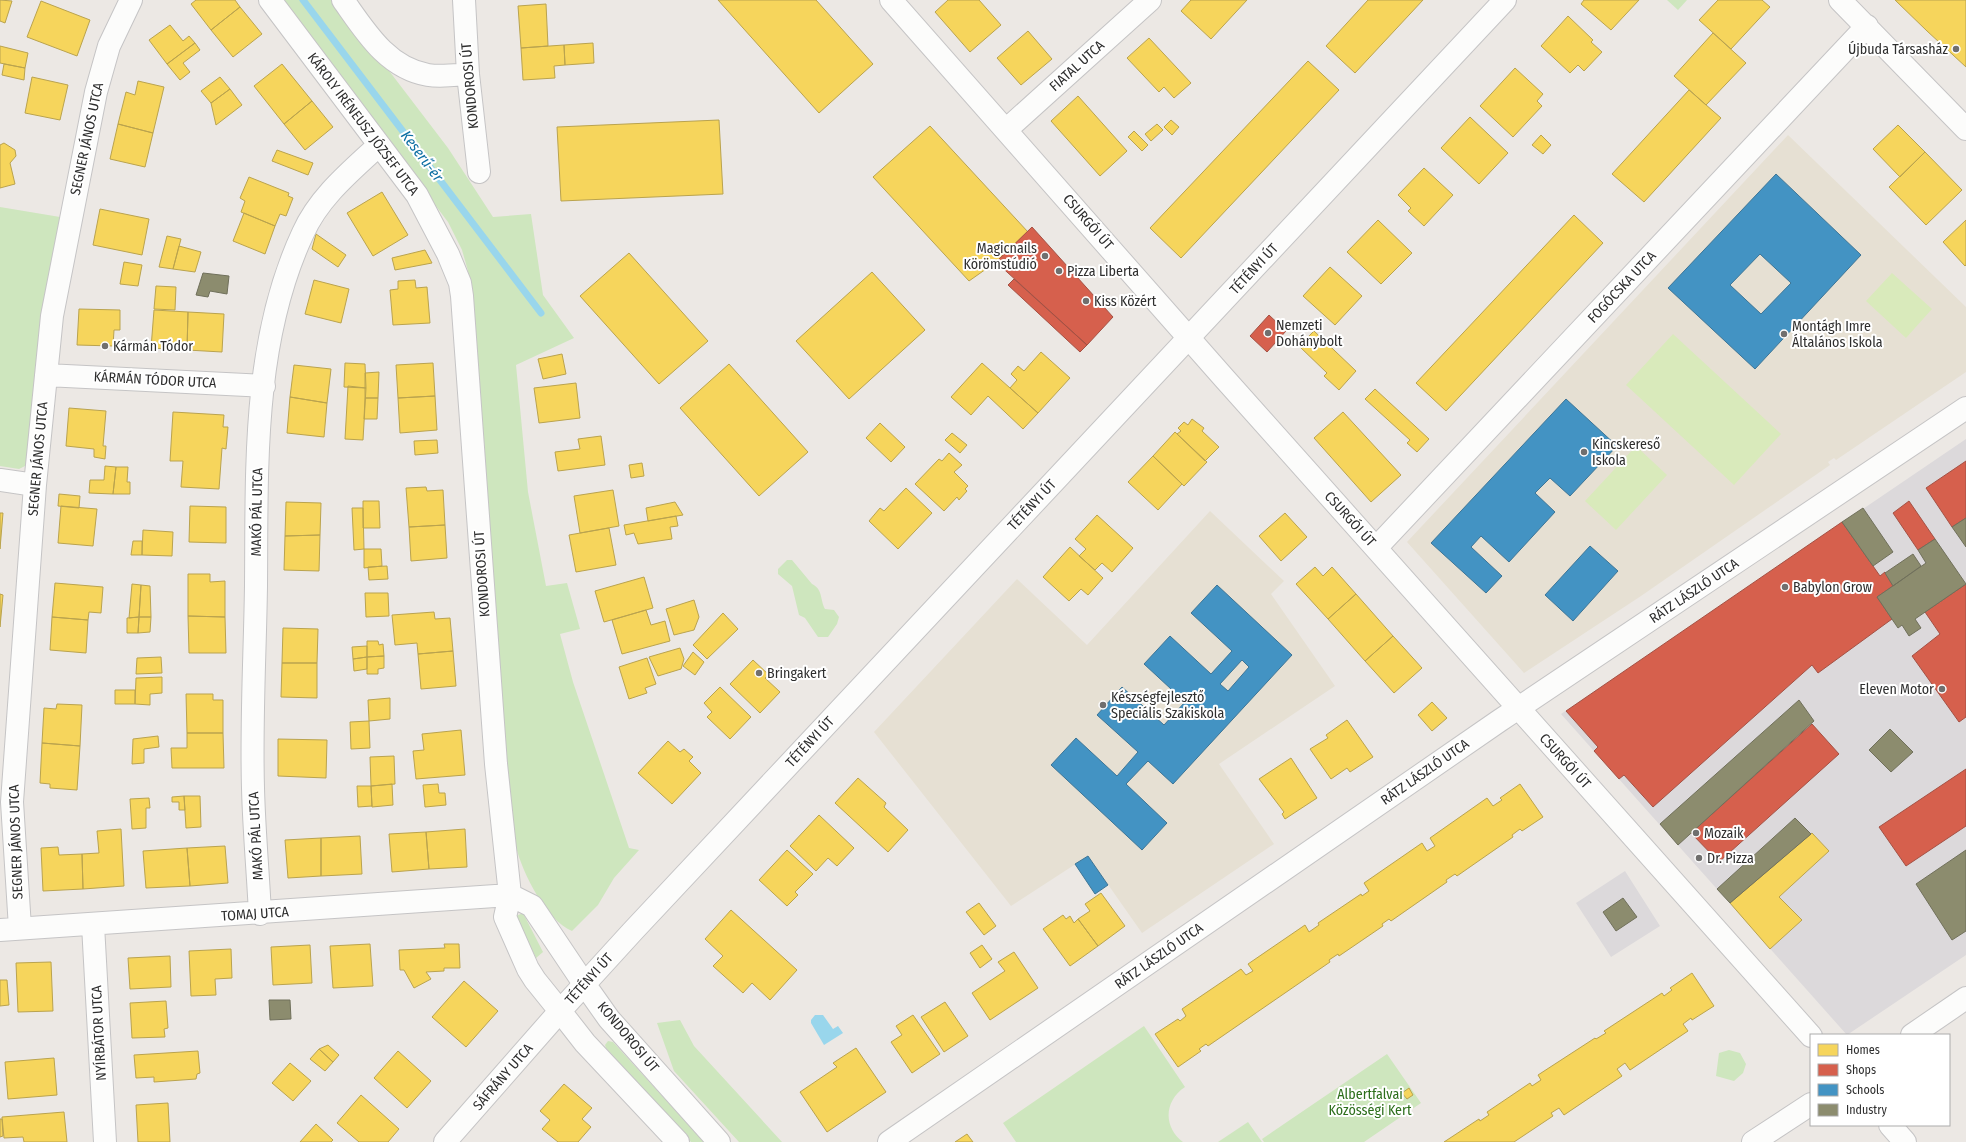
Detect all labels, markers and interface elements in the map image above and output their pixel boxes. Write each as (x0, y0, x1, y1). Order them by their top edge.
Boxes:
street label: FIATAL UTCA (1046, 37, 1108, 95)
place label: Újbuda Társasház (1848, 40, 1948, 58)
street label: KONDOROSI ÚT (457, 42, 482, 130)
marker: Újbuda Társasház (1951, 44, 1961, 54)
street label: KÁROLY IRÉNEUSZ JÓZSEF UTCA (304, 49, 423, 199)
street label: SEGNER JÁNOS UTCA (66, 80, 107, 197)
water label: Keserű-ér (397, 127, 447, 186)
street label: CSURGÓI ÚT (1059, 190, 1118, 254)
street label: TÉTÉNYI ÚT (1225, 239, 1282, 298)
place label: Magicnails Körömstúdió (964, 240, 1037, 273)
street label: FOGÓCSKA UTCA (1584, 246, 1660, 327)
marker: Magicnails Körömstúdió (1040, 251, 1050, 261)
place label: Pizza Liberta (1067, 263, 1139, 280)
marker: Pizza Liberta (1054, 266, 1064, 276)
place label: Kiss Közért (1094, 293, 1157, 310)
marker: Kiss Közért (1081, 296, 1091, 306)
place label: Nemzeti Dohánybolt (1276, 317, 1343, 350)
place label: Montágh Imre Általános Iskola (1792, 318, 1883, 351)
marker: Nemzeti Dohánybolt (1263, 328, 1273, 338)
marker: Montágh Imre Általános Iskola (1779, 329, 1789, 339)
place label: Kármán Tódor (113, 338, 193, 355)
marker: Kármán Tódor (100, 341, 110, 351)
street label: KÁRMÁN TÓDOR UTCA (93, 367, 217, 392)
street label: SEGNER JÁNOS UTCA (24, 400, 52, 517)
place label: Kincskereső Iskola (1592, 436, 1660, 469)
marker: Kincskereső Iskola (1579, 447, 1589, 457)
street label: MAKÓ PÁL UTCA (247, 467, 266, 556)
street label: TÉTÉNYI ÚT (1003, 475, 1060, 534)
street label: CSURGÓI ÚT (1321, 487, 1380, 550)
street label: KONDOROSI ÚT (469, 530, 493, 618)
street label: RÁTZ LÁSZLÓ UTCA (1646, 554, 1742, 627)
place label: Babylon Grow (1793, 579, 1872, 596)
marker: Babylon Grow (1780, 582, 1790, 592)
place label: Bringakert (767, 665, 827, 682)
marker: Bringakert (754, 668, 764, 678)
place label: Eleven Motor (1859, 681, 1934, 698)
marker: Eleven Motor (1937, 684, 1947, 694)
place label: Készségfejlesztő Speciális Szakiskola (1111, 689, 1224, 722)
marker: Készségfejlesztő Speciális Szakiskola (1098, 700, 1108, 710)
street label: TÉTÉNYI ÚT (781, 712, 838, 771)
street label: CSURGÓI ÚT (1536, 729, 1595, 792)
street label: RÁTZ LÁSZLÓ UTCA (1377, 734, 1473, 809)
street label: SEGNER JÁNOS UTCA (4, 784, 26, 900)
street label: MAKÓ PÁL UTCA (244, 791, 267, 881)
place label: Mozaik (1704, 825, 1744, 842)
marker: Mozaik (1691, 828, 1701, 838)
place label: Dr. Pizza (1707, 850, 1754, 867)
marker: Dr. Pizza (1694, 853, 1704, 863)
street label: TOMAJ UTCA (221, 903, 290, 925)
street label: RÁTZ LÁSZLÓ UTCA (1111, 918, 1207, 993)
street label: TÉTÉNYI ÚT (561, 949, 617, 1008)
street label: NYÍRBÁTOR UTCA (87, 984, 110, 1081)
street label: KONDOROSI ÚT (594, 998, 663, 1076)
legend (1810, 1034, 1950, 1126)
street label: SÁFRÁNY UTCA (469, 1039, 537, 1114)
text: Homes (1846, 1043, 1880, 1057)
text: Shops (1846, 1063, 1876, 1077)
text: Schools (1846, 1083, 1884, 1097)
park label: Albertfalvai Közösségi Kert (1329, 1086, 1412, 1119)
text: Industry (1846, 1103, 1887, 1117)

